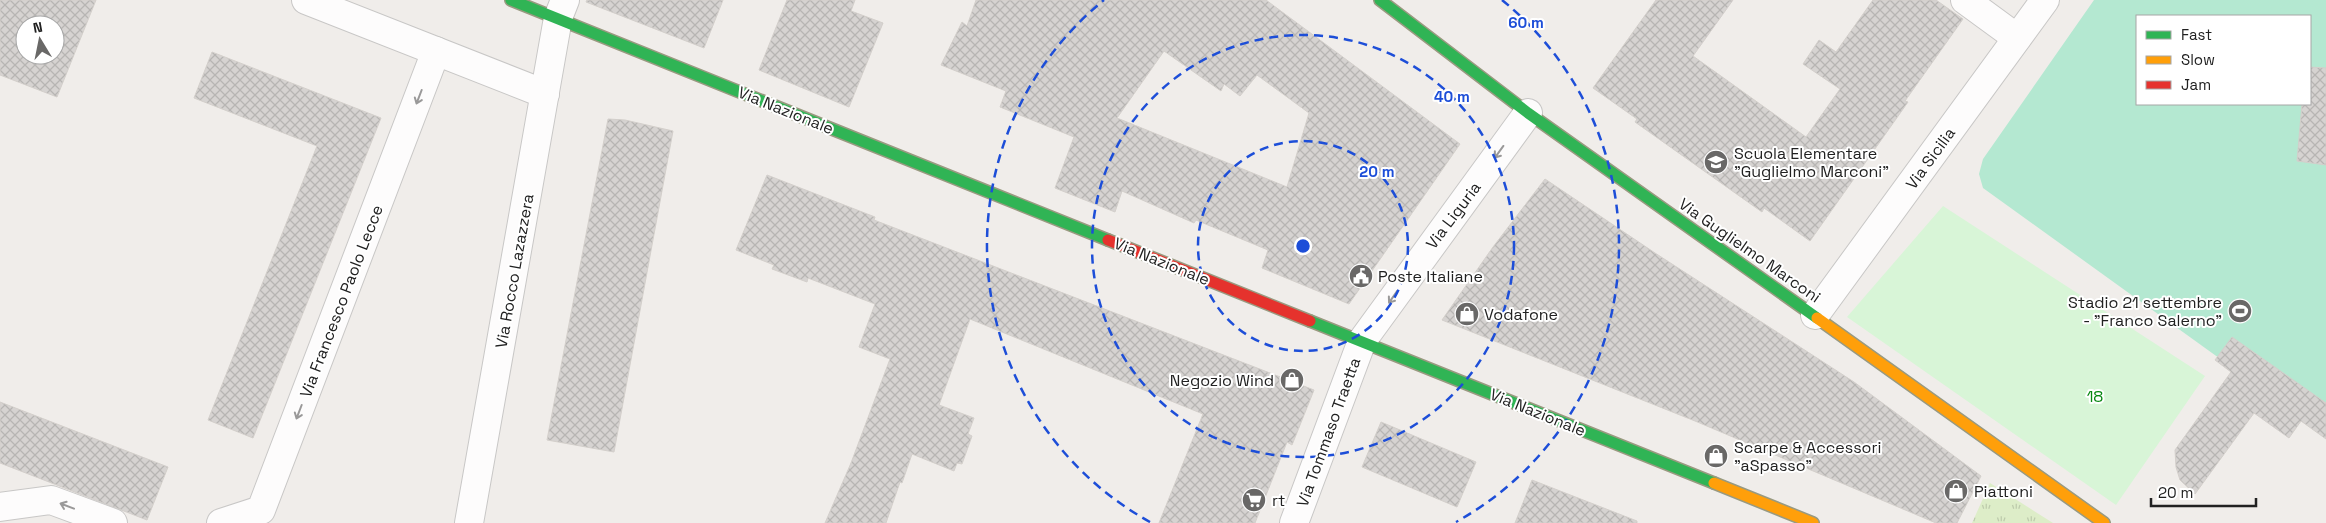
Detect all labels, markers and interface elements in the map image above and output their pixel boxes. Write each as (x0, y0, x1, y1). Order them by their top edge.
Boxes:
text: 60 m (1508, 13, 1544, 32)
north arrow (15, 15, 65, 65)
legend (2136, 15, 2311, 105)
text: N (32, 18, 44, 37)
text: Fast (2181, 25, 2212, 44)
text: Slow (2181, 50, 2215, 69)
text: Jam (2181, 75, 2211, 94)
street label: Via Nazionale (735, 82, 837, 139)
text: 40 m (1434, 87, 1470, 106)
one-way arrow (414, 89, 423, 104)
street label: Via Sicilia (1901, 123, 1960, 193)
place label: Scuola Elementare "Guglielmo Marconi" (1734, 143, 1889, 182)
one-way arrow (1494, 145, 1504, 159)
school or university icon: Scuola Elementare "Guglielmo Marconi" (1703, 149, 1729, 175)
text: 20 m (1359, 162, 1395, 181)
street label: Via Liguria (1421, 177, 1486, 253)
street label: Via Rocco Lazazzera (491, 192, 538, 350)
street label: Via Guglielmo Marconi (1675, 193, 1825, 307)
street label: Via Francesco Paolo Lecce (295, 202, 388, 400)
street label: Via Nazionale (1111, 233, 1213, 290)
centre of rings (1294, 237, 1312, 255)
public building icon: Poste Italiane (1348, 263, 1374, 289)
place label: Poste Italiane (1378, 266, 1483, 287)
one-way arrow (1388, 290, 1398, 304)
place label: Stadio 21 settembre - "Franco Salerno" (2068, 292, 2222, 331)
sports icon: Stadio 21 settembre - "Franco Salerno" (2227, 298, 2253, 324)
shop icon: Vodafone (1454, 301, 1480, 327)
place label: Vodafone (1484, 304, 1558, 325)
street label: Via Tommaso Traetta (1292, 355, 1365, 510)
shop icon: Negozio Wind (1279, 367, 1305, 393)
place label: Negozio Wind (1170, 370, 1274, 391)
street label: Via Nazionale (1487, 384, 1589, 441)
park label: 18 (2087, 386, 2103, 407)
one-way arrow (294, 404, 303, 419)
place label: Scarpe & Accessori "aSpasso" (1734, 437, 1881, 476)
shop icon: Scarpe & Accessori "aSpasso" (1703, 443, 1729, 469)
scale bar (2151, 476, 2256, 508)
shop icon: Piattoni (1943, 478, 1969, 504)
place label: Piattoni (1974, 481, 2033, 502)
text: 20 m (2158, 483, 2193, 502)
supermarket icon: rt (1241, 487, 1267, 513)
place label: rt (1272, 490, 1285, 511)
one-way arrow (60, 501, 75, 510)

